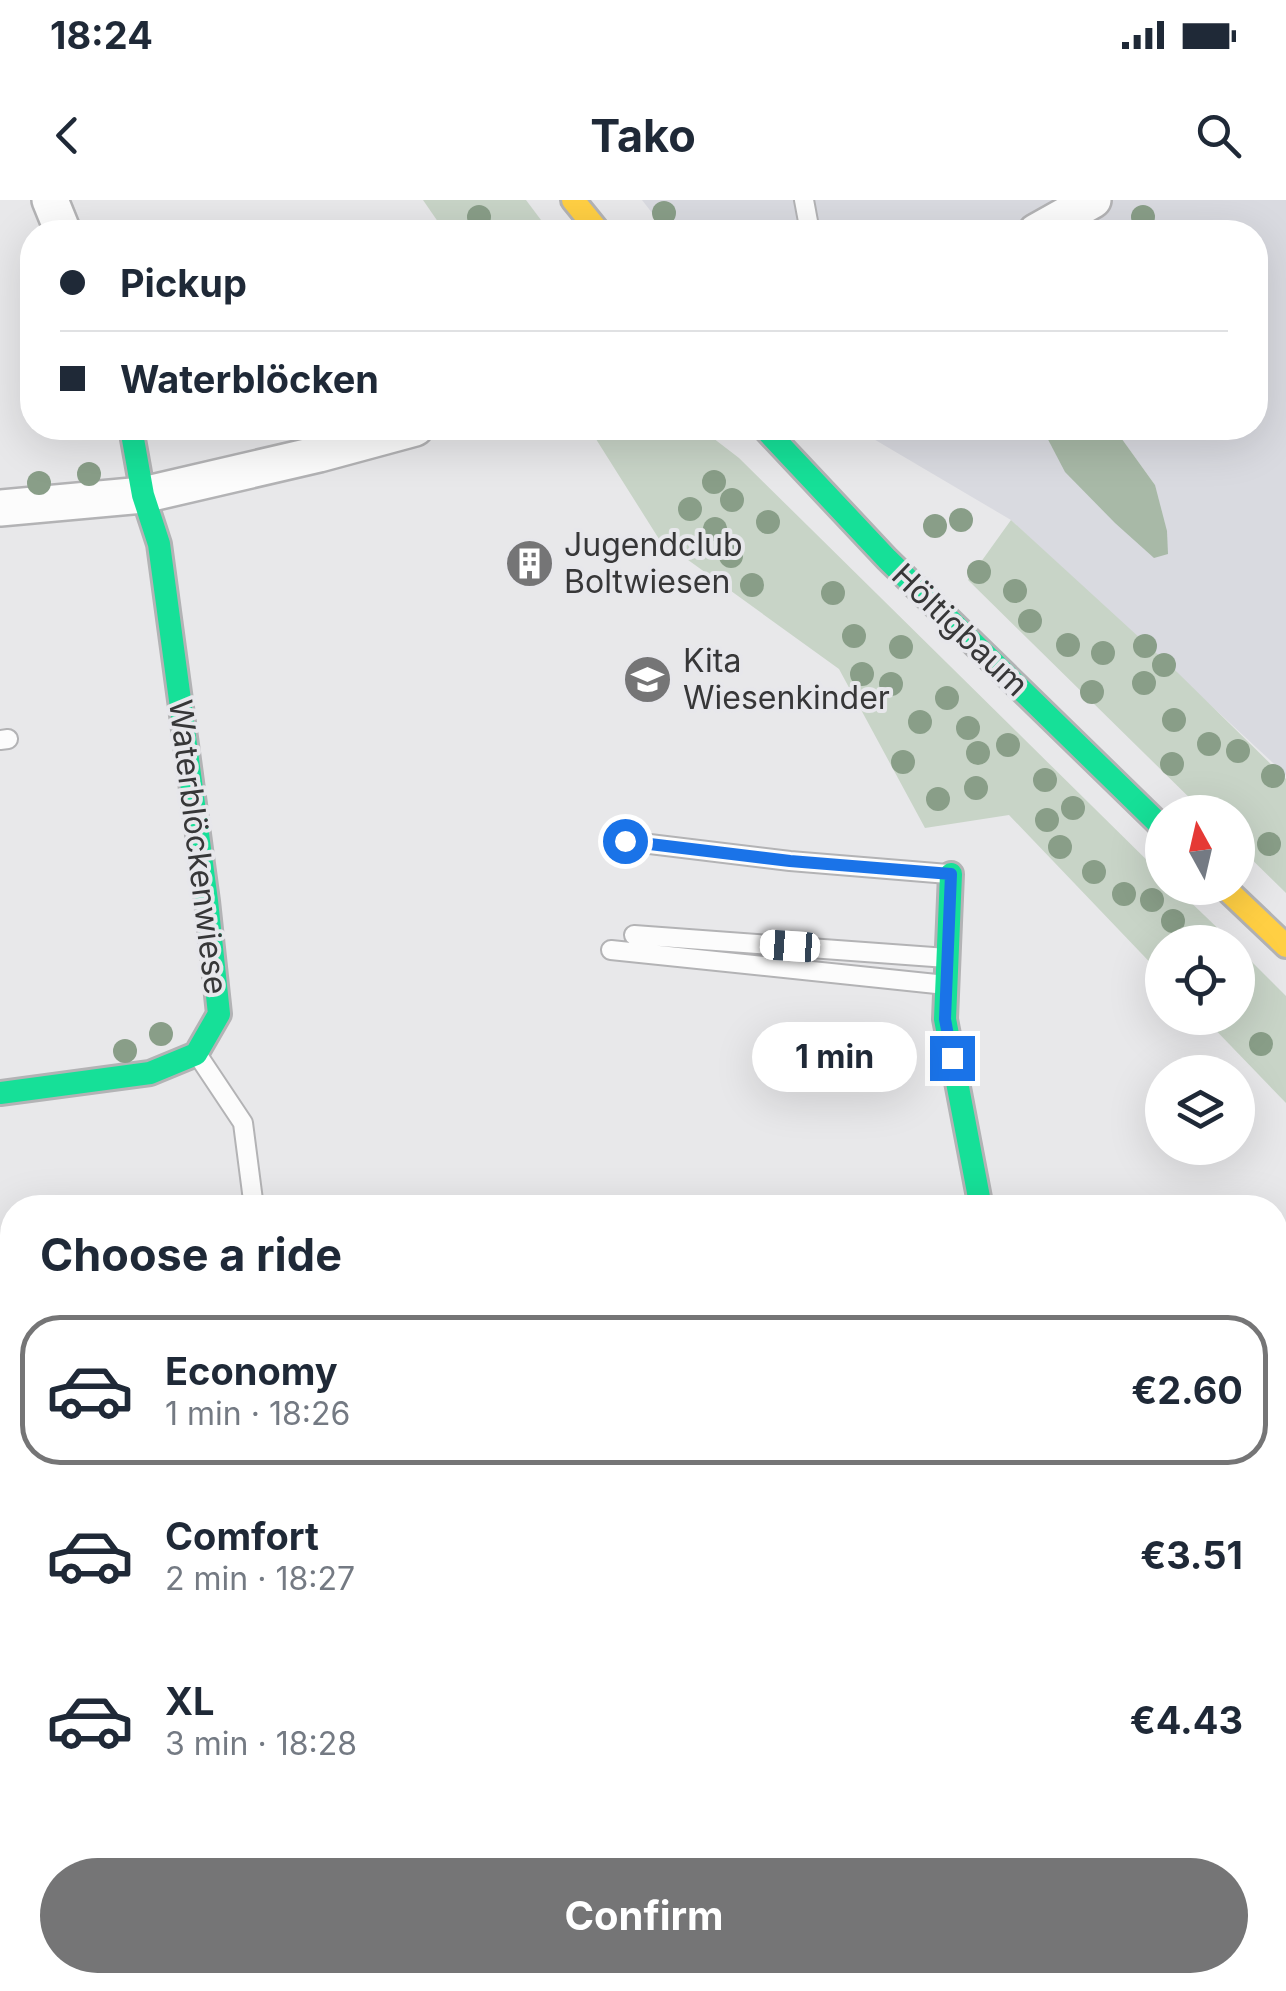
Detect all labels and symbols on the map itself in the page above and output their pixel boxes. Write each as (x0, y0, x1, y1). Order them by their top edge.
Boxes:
place label: Jugendclub Boltwiesen (564, 525, 743, 601)
building icon: Jugendclub Boltwiesen (503, 537, 555, 589)
street label: Höltigbaum (884, 555, 1036, 704)
place label: Kita Wiesenkinder (683, 641, 890, 717)
school or university icon: Kita Wiesenkinder (622, 653, 674, 705)
street label: Waterblöckenwiese (161, 697, 236, 997)
north arrow (1145, 795, 1255, 905)
route start (603, 819, 648, 864)
car (759, 929, 821, 963)
callout: 1 min (752, 1023, 917, 1093)
route end (930, 1036, 975, 1081)

